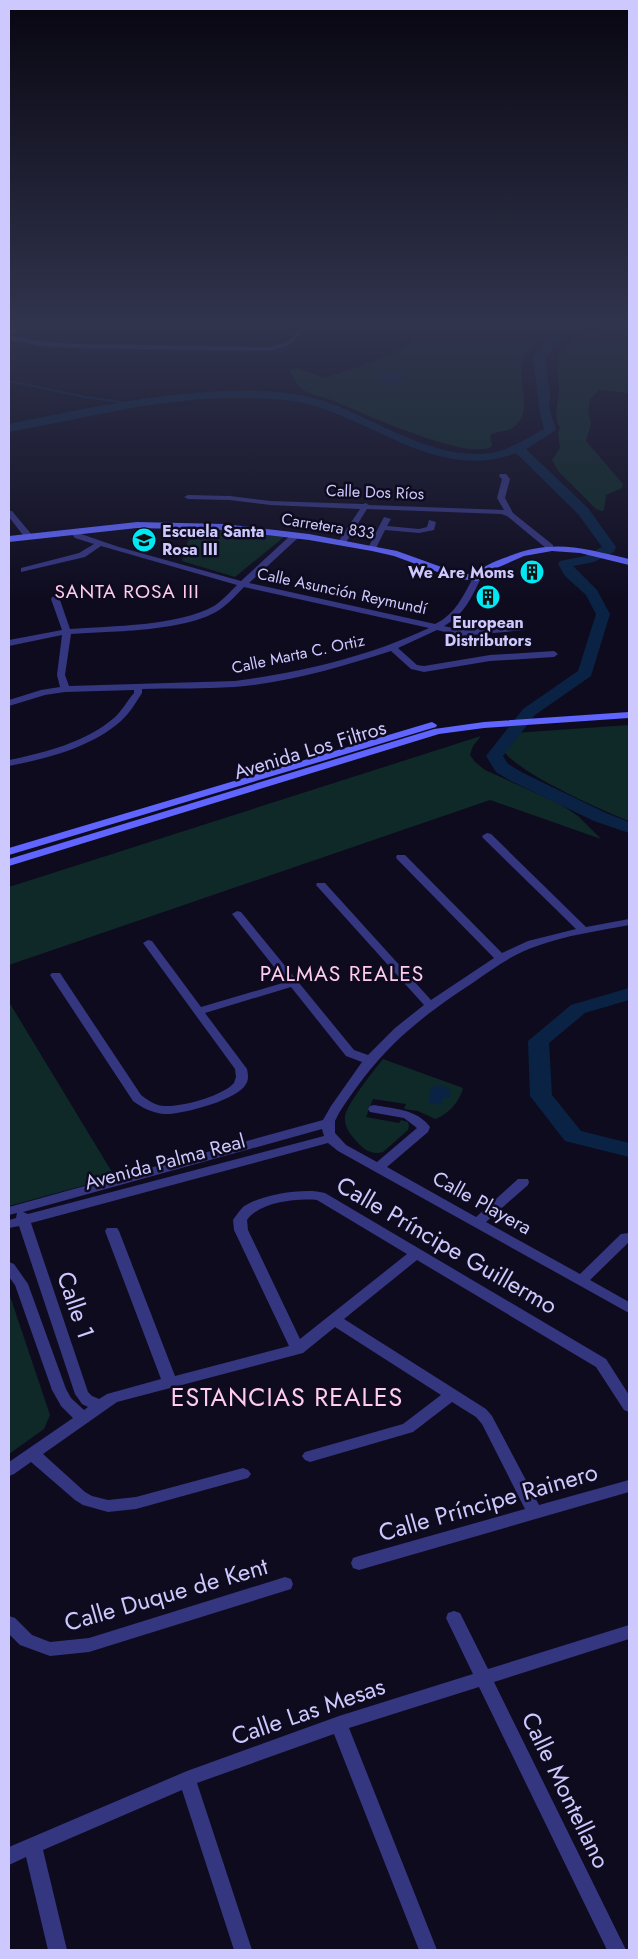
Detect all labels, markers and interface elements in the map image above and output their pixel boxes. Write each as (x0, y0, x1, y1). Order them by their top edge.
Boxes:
street label: Calle Dos Ríos (326, 479, 424, 505)
street label: Carretera 833 (280, 507, 376, 545)
place label: Escuela Santa Rosa III (162, 520, 265, 561)
school or university icon: Escuela Santa Rosa III (131, 527, 157, 553)
building icon: We Are Moms (519, 559, 545, 585)
place label: We Are Moms (408, 561, 514, 584)
street label: Calle Asunción Reymundí (255, 562, 430, 620)
district label: SANTA ROSA III (54, 578, 200, 605)
building icon: European Distributors (475, 584, 501, 610)
place label: European Distributors (445, 611, 532, 652)
street label: Calle Marta C. Ortiz (229, 629, 367, 679)
street label: Avenida Los Filtros (230, 713, 390, 787)
district label: PALMAS REALES (260, 959, 424, 989)
street label: Avenida Palma Real (81, 1127, 249, 1197)
street label: Calle Playera (427, 1164, 537, 1242)
street label: Calle Príncipe Guillermo (330, 1167, 564, 1323)
street label: Calle 1 (48, 1266, 104, 1344)
district label: ESTANCIAS REALES (171, 1379, 403, 1415)
street label: Calle Príncipe Rainero (374, 1454, 602, 1550)
street label: Calle Duque de Kent (60, 1548, 272, 1640)
street label: Calle Las Mesas (226, 1668, 390, 1754)
street label: Calle Montellano (513, 1706, 619, 1874)

